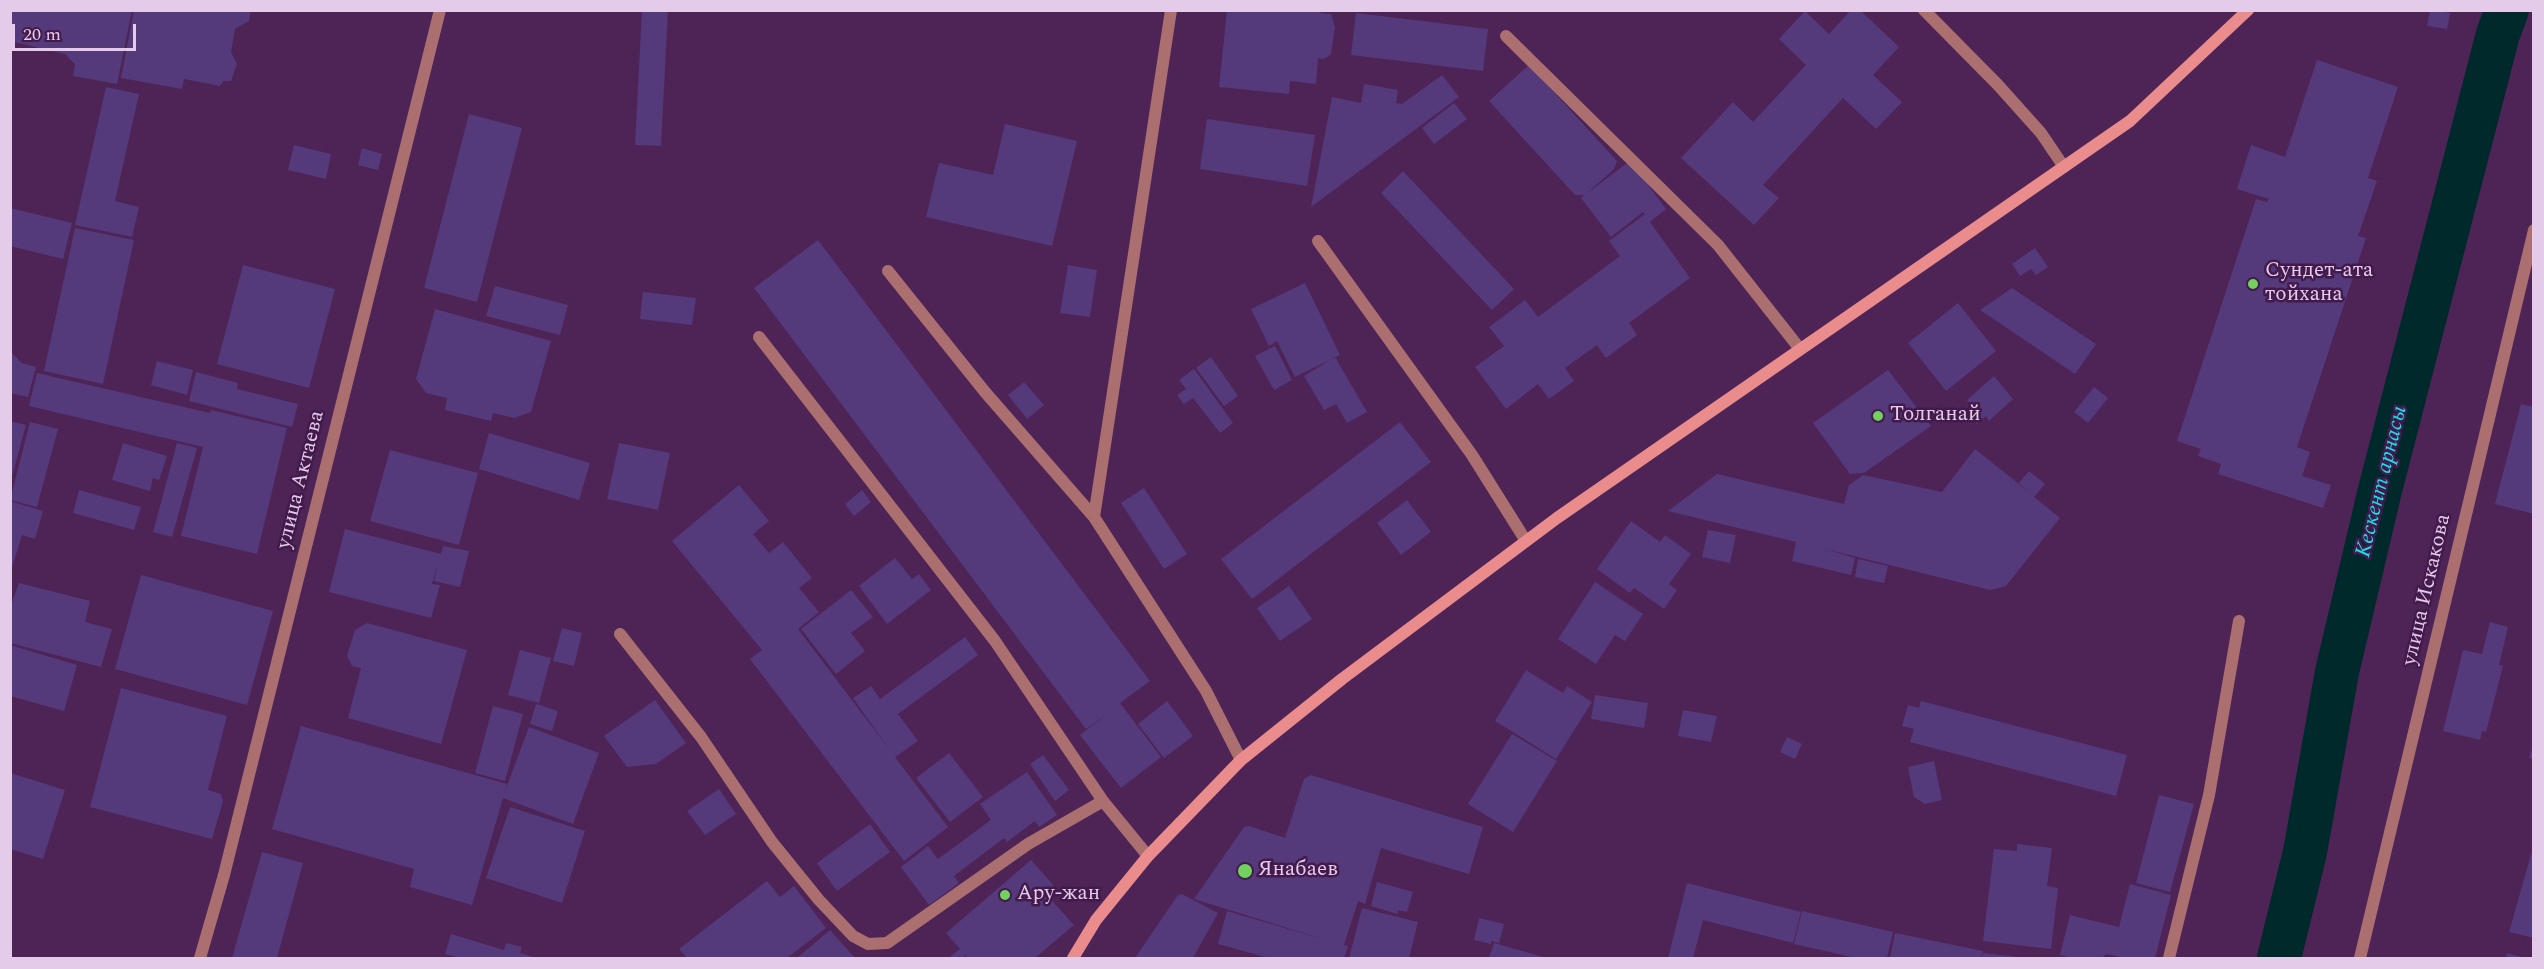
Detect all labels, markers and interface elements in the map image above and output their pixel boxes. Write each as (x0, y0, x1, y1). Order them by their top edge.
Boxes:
scale bar (15, 12, 140, 50)
text: 20 m (23, 21, 61, 48)
place label: Сундет-ата тойхана (2265, 259, 2373, 309)
marker: Сундет-ата тойхана (2246, 277, 2260, 291)
place label: Толганай (1890, 403, 1981, 429)
water label: Кескент арнасы (2351, 404, 2415, 560)
street label: улица Актаева (273, 408, 331, 552)
marker: Толганай (1871, 409, 1885, 423)
street label: улица Искакова (2398, 512, 2458, 668)
place label: Янабаев (1258, 858, 1338, 884)
marker: Янабаев (1236, 862, 1254, 880)
place label: Ару-жан (1017, 882, 1100, 908)
marker: Ару-жан (998, 888, 1012, 902)

